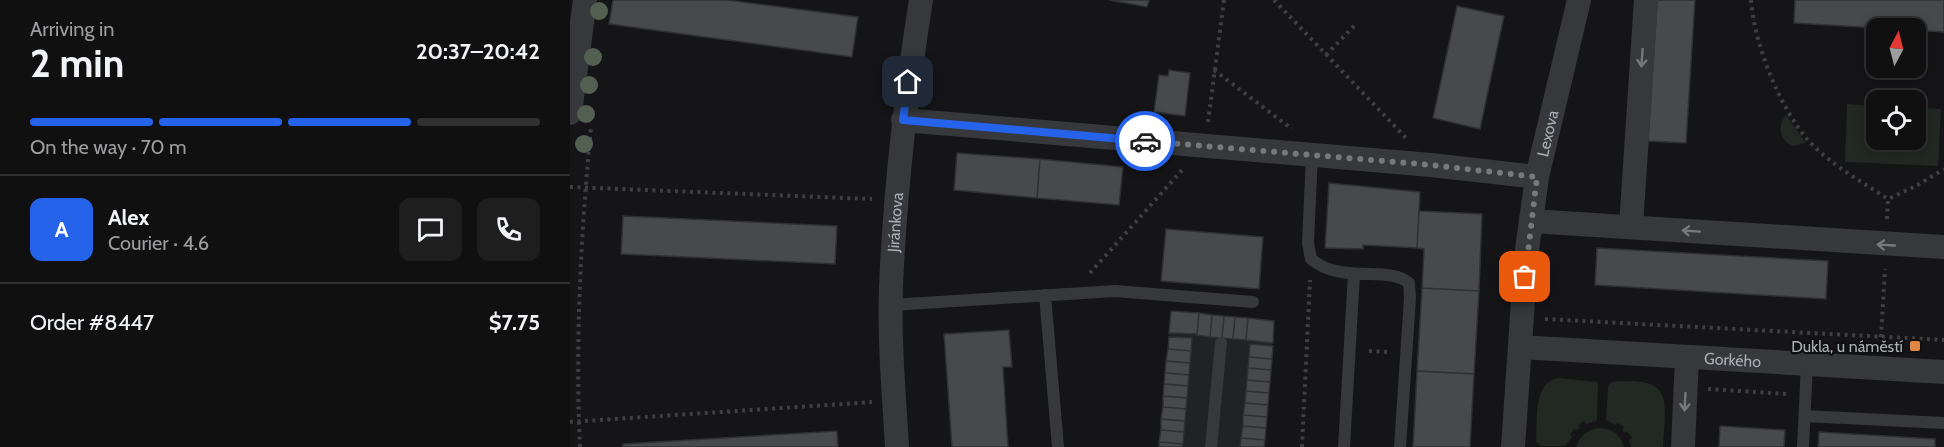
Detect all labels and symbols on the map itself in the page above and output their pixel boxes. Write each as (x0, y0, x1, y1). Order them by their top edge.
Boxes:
north arrow (1866, 18, 1926, 78)
one-way arrow (1637, 48, 1648, 68)
pin (882, 56, 933, 107)
street label: Lexova (1533, 108, 1562, 159)
courier (1115, 111, 1175, 171)
street label: Jiránkova (883, 191, 907, 254)
one-way arrow (1682, 225, 1702, 236)
one-way arrow (1876, 239, 1896, 250)
pin (1499, 251, 1550, 302)
place label: Dukla, u náměstí (1791, 337, 1904, 356)
marker: Dukla, u náměstí (1908, 339, 1922, 353)
street label: Gorkého (1704, 348, 1762, 371)
one-way arrow (1680, 391, 1691, 411)

